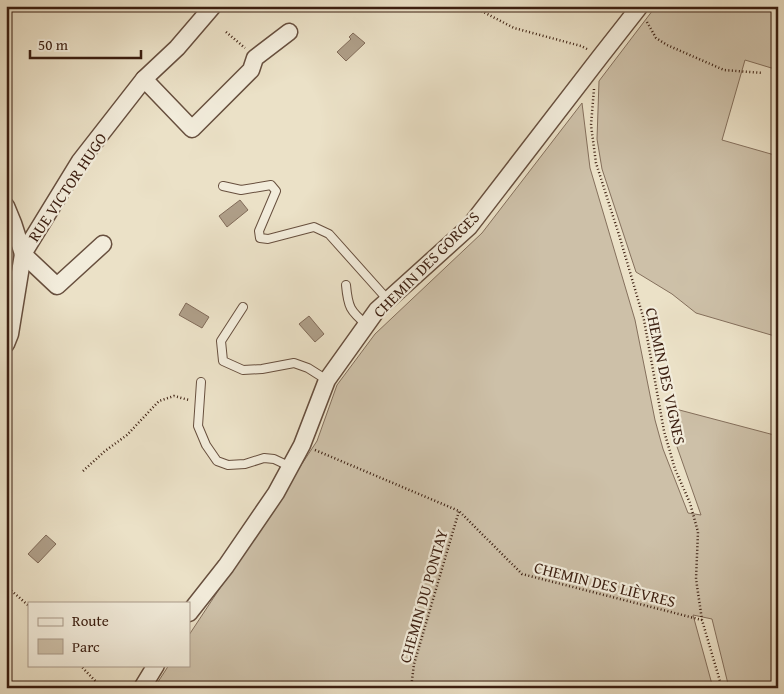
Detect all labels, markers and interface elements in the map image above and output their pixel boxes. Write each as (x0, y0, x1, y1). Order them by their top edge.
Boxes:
scale bar (30, 28, 141, 60)
text: 50 m (38, 34, 69, 55)
street label: RUE VICTOR HUGO (21, 127, 113, 246)
street label: CHEMIN DES GORGES (367, 205, 485, 323)
street label: CHEMIN DES VIGNES (640, 305, 692, 447)
street label: CHEMIN DU PONTAY (392, 526, 454, 666)
street label: CHEMIN DES LIÈVRES (532, 555, 678, 613)
legend (28, 602, 190, 666)
text: Route (72, 610, 109, 631)
text: Parc (72, 636, 100, 657)

